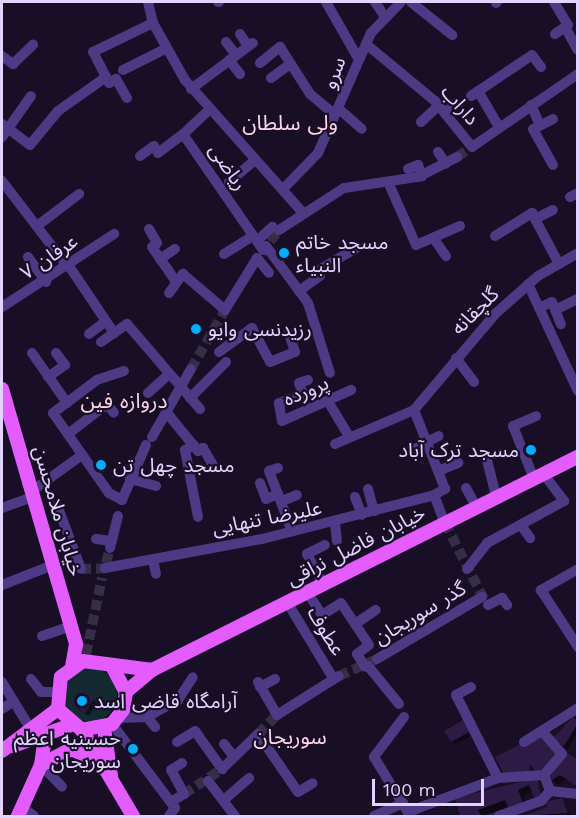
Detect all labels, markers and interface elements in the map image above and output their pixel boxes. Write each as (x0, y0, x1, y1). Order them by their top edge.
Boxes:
street label: سرو (317, 54, 351, 92)
street label: داراب (436, 80, 484, 130)
district label: ولی سلطان (242, 110, 338, 136)
street label: ریاضی (204, 139, 252, 195)
street label: عرفان ۷ (16, 229, 82, 285)
place label: مسجد خاتم النبیاء (296, 230, 389, 277)
marker: مسجد خاتم النبیاء (277, 246, 291, 260)
street label: گلچقانه (446, 282, 504, 340)
place label: رزیدنسی وایو (208, 317, 312, 341)
marker: رزیدنسی وایو (189, 322, 203, 336)
street label: پرورده (280, 371, 332, 411)
district label: دروازه فین (80, 388, 168, 414)
place label: مسجد ترک آباد (398, 438, 519, 462)
street label: خیابان ملامحسن (28, 443, 88, 579)
marker: مسجد ترک آباد (524, 443, 538, 457)
place label: مسجد چهل تن (113, 453, 235, 477)
marker: مسجد چهل تن (94, 458, 108, 472)
street label: علیرضا تنهایی (210, 496, 324, 540)
street label: خیابان فاضل نراقی (283, 501, 429, 591)
street label: گذر سوریجان (370, 576, 470, 650)
street label: عطوف (302, 602, 350, 660)
place label: آرامگاه قاضی اسد (94, 689, 237, 713)
marker: آرامگاه قاضی اسد (75, 694, 89, 708)
district label: سوریجان (253, 724, 327, 750)
place label: حسینیه اعظم سوریجان (14, 726, 121, 773)
marker: حسینیه اعظم سوریجان (126, 742, 140, 756)
scale bar (375, 767, 488, 805)
text: 100 m (383, 779, 436, 800)

